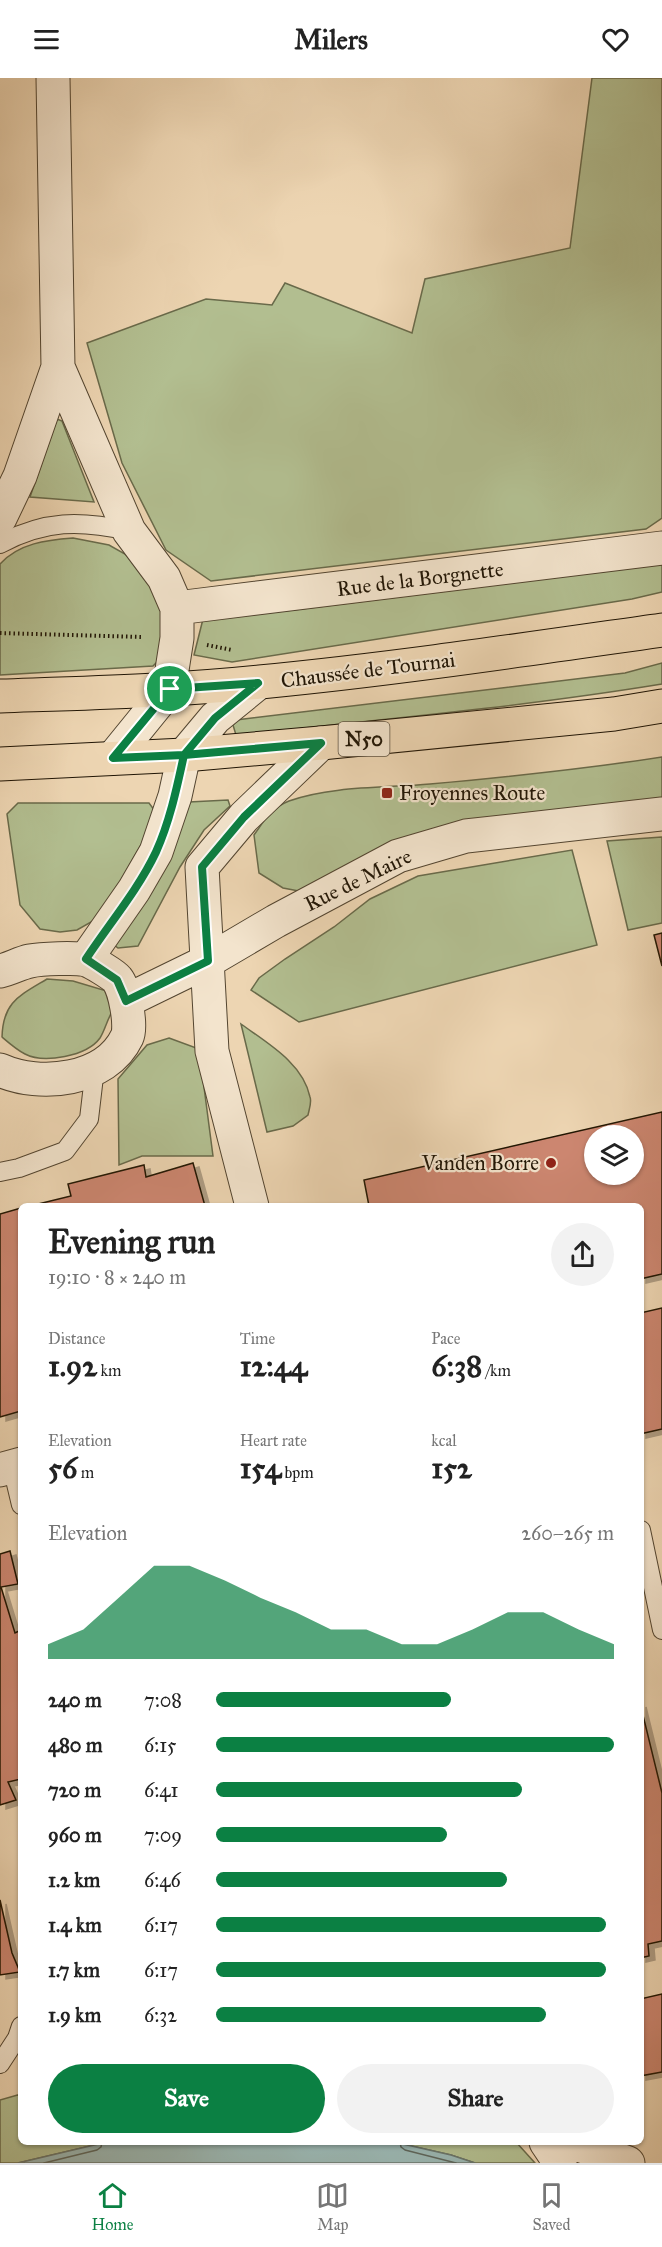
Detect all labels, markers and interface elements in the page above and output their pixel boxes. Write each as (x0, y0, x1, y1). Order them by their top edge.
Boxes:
icon: menu (30, 23, 63, 56)
text: Milers (294, 23, 368, 56)
icon: heart (599, 23, 632, 56)
street label: Rue de la Borgnette (335, 556, 505, 602)
street label: Chaussée de Tournai (279, 646, 457, 694)
pin (144, 663, 195, 714)
icon: arrive (153, 672, 186, 705)
road number: N50 (338, 722, 389, 756)
place label: Froyennes Route (399, 780, 546, 806)
marker: Froyennes Route (380, 786, 394, 800)
street label: Rue de Maire (300, 843, 416, 917)
map controls (584, 1125, 644, 1185)
button: layers (584, 1125, 644, 1185)
place label: Vanden Borre (421, 1150, 539, 1176)
marker: Vanden Borre (544, 1156, 558, 1170)
text: Evening run (48, 1222, 215, 1262)
button: share (551, 1223, 614, 1286)
text: 19:10 · 8 × 240 m (48, 1265, 186, 1289)
text: Distance (48, 1329, 105, 1348)
text: Time (240, 1329, 275, 1348)
text: Pace (431, 1329, 460, 1348)
text: 1.92 (48, 1348, 97, 1384)
text: 12:44 (240, 1348, 307, 1384)
text: 6:38 (431, 1348, 482, 1384)
text: km (97, 1361, 121, 1380)
text: /km (482, 1361, 511, 1380)
text: Elevation (48, 1431, 112, 1450)
text: Heart rate (240, 1431, 307, 1450)
text: kcal (431, 1431, 456, 1450)
text: 56 (48, 1450, 77, 1486)
text: 154 (240, 1450, 281, 1486)
text: 152 (431, 1450, 472, 1486)
text: m (77, 1463, 94, 1482)
text: bpm (281, 1463, 314, 1482)
text: Elevation (48, 1521, 127, 1545)
text: 260–265 m (521, 1521, 614, 1545)
text: 240 m (48, 1688, 102, 1712)
text: 7:08 (144, 1688, 182, 1712)
text: 480 m (48, 1733, 103, 1757)
text: 6:15 (144, 1733, 176, 1757)
text: 720 m (48, 1778, 101, 1802)
text: 6:41 (144, 1778, 178, 1802)
text: 960 m (48, 1823, 102, 1847)
text: 7:09 (144, 1823, 182, 1847)
text: 1.2 km (48, 1868, 100, 1892)
text: 6:46 (144, 1868, 181, 1892)
text: 1.4 km (48, 1913, 102, 1937)
text: 6:17 (144, 1913, 178, 1937)
text: 1.7 km (48, 1958, 100, 1982)
text: 6:17 (144, 1958, 178, 1982)
text: 1.9 km (48, 2003, 101, 2027)
text: 6:32 (144, 2003, 177, 2027)
button: Save (48, 2064, 325, 2133)
button: Share (337, 2064, 614, 2133)
tab: Home (92, 2179, 133, 2234)
tab: Map (316, 2179, 349, 2234)
tab: Saved (532, 2179, 570, 2234)

